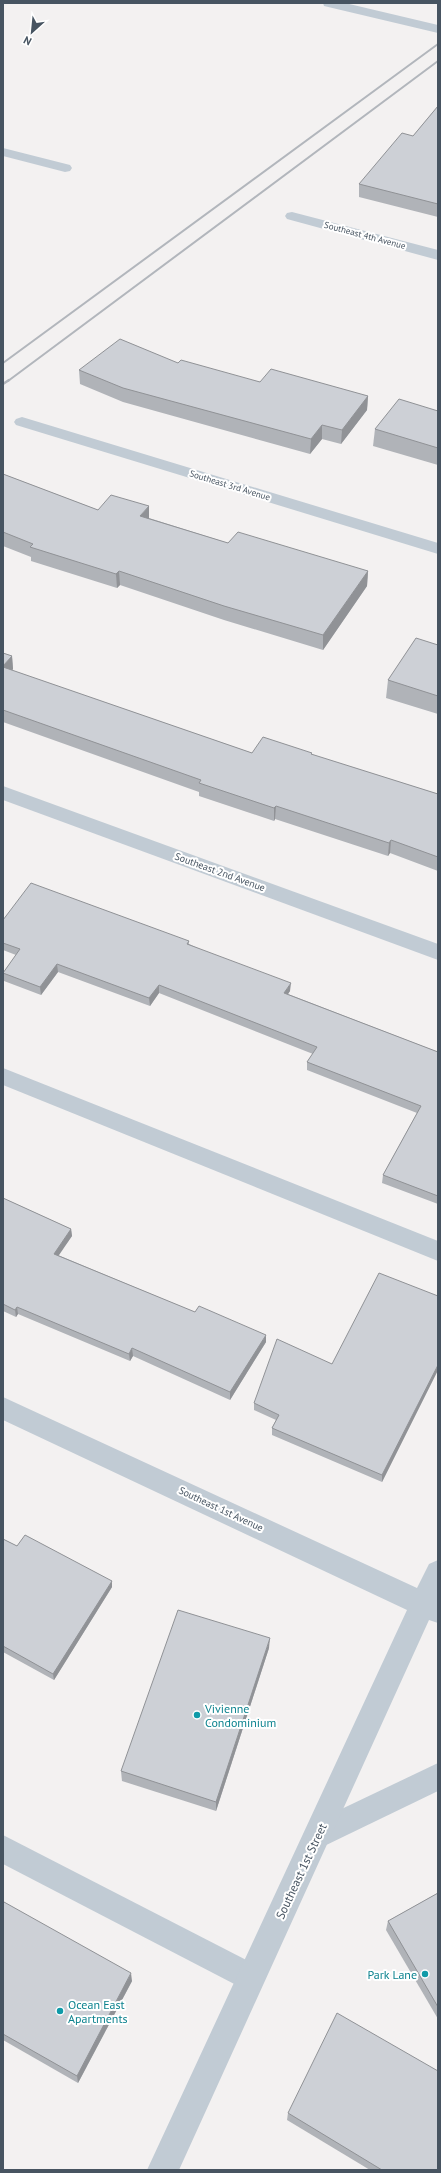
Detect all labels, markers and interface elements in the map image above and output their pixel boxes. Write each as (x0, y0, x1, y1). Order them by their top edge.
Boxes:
north arrow (12, 12, 52, 52)
text: N (21, 33, 34, 49)
street label: Southeast 4th Avenue (323, 219, 407, 251)
street label: Southeast 3rd Avenue (188, 467, 272, 503)
street label: Southeast 2nd Avenue (173, 850, 267, 894)
street label: Southeast 1st Avenue (177, 1484, 265, 1534)
place label: Vivienne Condominium (204, 1701, 276, 1730)
marker: Vivienne Condominium (192, 1710, 202, 1720)
street label: Southeast 1st Street (272, 1821, 330, 1921)
place label: Park Lane (368, 1967, 417, 1982)
marker: Park Lane (420, 1969, 430, 1979)
place label: Ocean East Apartments (68, 1997, 128, 2026)
marker: Ocean East Apartments (55, 2006, 65, 2016)

